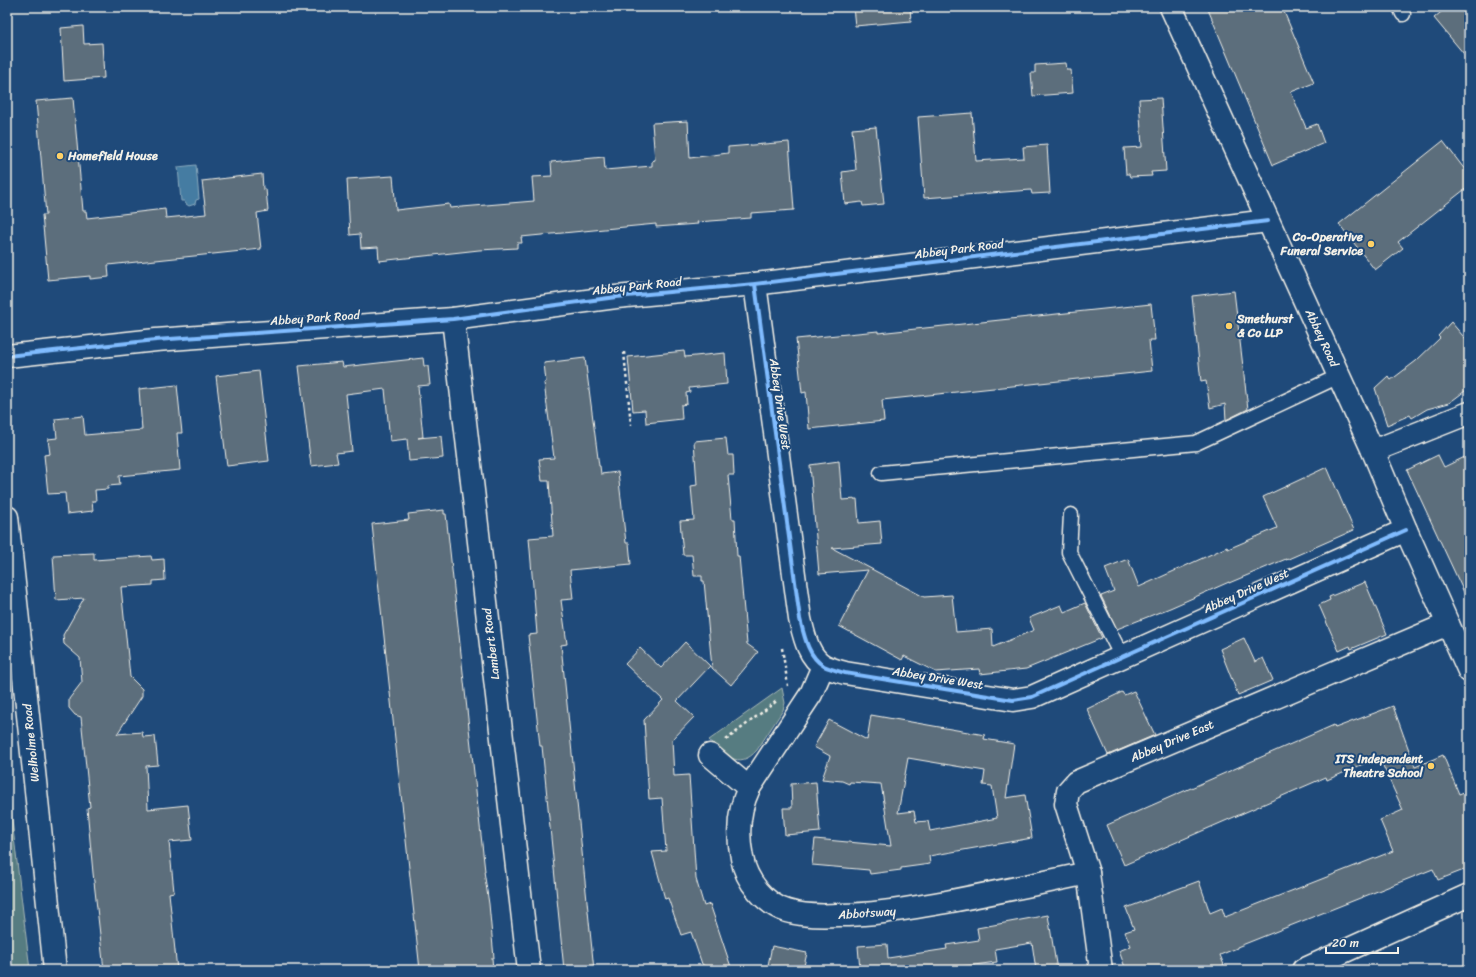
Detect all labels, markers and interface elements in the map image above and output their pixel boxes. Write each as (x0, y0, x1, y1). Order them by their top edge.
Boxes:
place label: Homefield House (67, 145, 158, 167)
marker: Homefield House (55, 151, 65, 161)
place label: Co-Operative Funeral Service (1280, 226, 1364, 262)
street label: Abbey Park Road (912, 233, 1005, 265)
marker: Co-Operative Funeral Service (1366, 239, 1376, 249)
street label: Abbey Park Road (590, 270, 683, 302)
street label: Abbey Park Road (269, 304, 361, 332)
street label: Abbey Road (1299, 304, 1346, 372)
place label: Smethurst & Co LLP (1236, 308, 1294, 344)
marker: Smethurst & Co LLP (1224, 321, 1234, 331)
street label: Abbey Drive West (763, 356, 797, 451)
street label: Abbey Drive West (1199, 562, 1292, 620)
street label: Lambert Road (476, 606, 506, 681)
street label: Abbey Drive West (890, 660, 985, 696)
street label: Welholme Road (16, 702, 46, 783)
street label: Abbey Drive East (1126, 713, 1217, 769)
place label: ITS Independent Theatre School (1334, 748, 1424, 784)
marker: ITS Independent Theatre School (1426, 761, 1436, 771)
street label: Abbotsway (836, 900, 897, 926)
scale bar (1326, 929, 1398, 955)
text: 20 m (1332, 932, 1359, 954)

